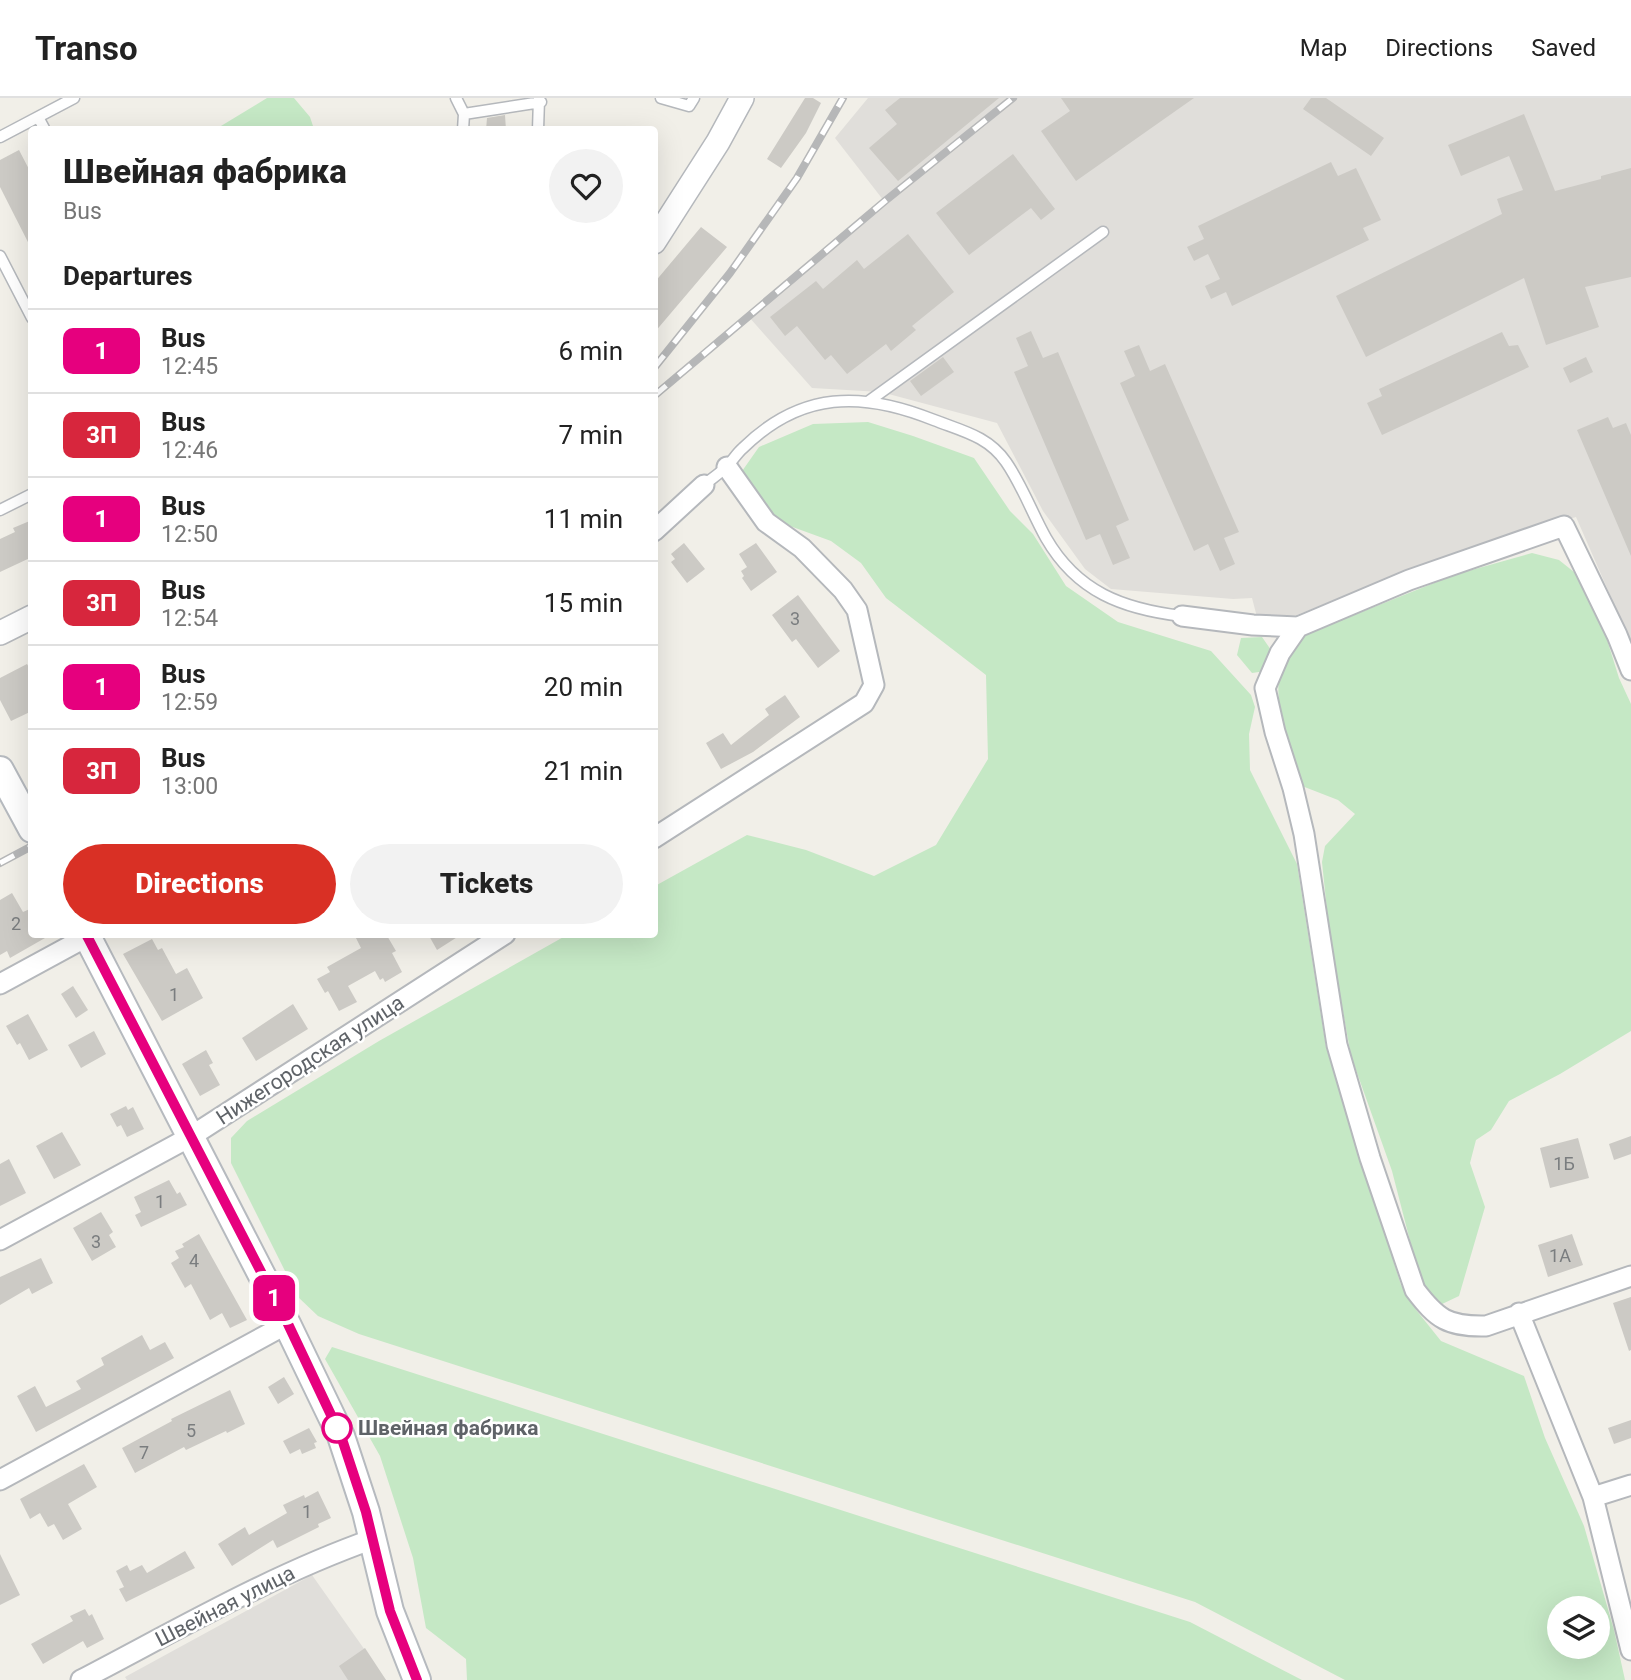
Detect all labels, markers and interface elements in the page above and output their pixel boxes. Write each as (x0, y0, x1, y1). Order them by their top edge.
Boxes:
text: Transo (35, 29, 138, 68)
text: Map (1300, 34, 1347, 62)
text: Directions (1385, 34, 1493, 62)
text: Saved (1531, 34, 1596, 62)
button: heart (549, 149, 623, 223)
text: Швейная фабрика (63, 152, 347, 191)
text: Bus (63, 198, 102, 225)
text: Departures (63, 261, 193, 291)
text: Bus (161, 323, 206, 353)
text: 6 min (558, 336, 623, 366)
text: 1 (95, 337, 108, 365)
text: 12:45 (161, 353, 218, 380)
text: Bus (161, 407, 206, 437)
text: 7 min (558, 420, 623, 450)
text: 3П (86, 421, 117, 449)
text: 12:46 (161, 437, 218, 464)
text: Bus (161, 491, 206, 521)
text: 11 min (544, 504, 623, 534)
text: 1 (95, 505, 108, 533)
text: 12:50 (161, 521, 218, 548)
text: Bus (161, 575, 206, 605)
text: 15 min (544, 588, 623, 618)
text: 3П (86, 589, 117, 617)
text: 12:54 (161, 605, 218, 632)
house number: 3 (790, 608, 800, 629)
text: Bus (161, 659, 206, 689)
text: 20 min (544, 672, 623, 702)
text: 1 (95, 673, 108, 701)
text: 12:59 (161, 689, 218, 716)
text: Bus (161, 743, 206, 773)
text: 21 min (544, 756, 623, 786)
text: 3П (86, 757, 117, 785)
text: 13:00 (161, 773, 218, 800)
button: Directions (63, 844, 336, 924)
button: Tickets (350, 844, 623, 924)
house number: 2 (11, 913, 21, 934)
house number: 1 (169, 984, 179, 1005)
street label: Нижегородская улица (212, 990, 408, 1130)
house number: 1Б (1553, 1153, 1575, 1174)
house number: 1 (155, 1191, 165, 1212)
house number: 3 (91, 1231, 101, 1252)
house number: 1А (1549, 1245, 1571, 1266)
house number: 4 (189, 1250, 199, 1271)
line badge: 1 (251, 1275, 297, 1321)
text: 1 (267, 1284, 281, 1312)
marker: Швейная фабрика (322, 1413, 352, 1443)
place label: Швейная фабрика (358, 1416, 538, 1440)
house number: 5 (186, 1420, 196, 1441)
house number: 7 (139, 1442, 149, 1463)
house number: 1 (302, 1501, 312, 1522)
street label: Швейная улица (151, 1561, 299, 1651)
map controls (1547, 1596, 1610, 1659)
button: layers (1547, 1596, 1610, 1659)

